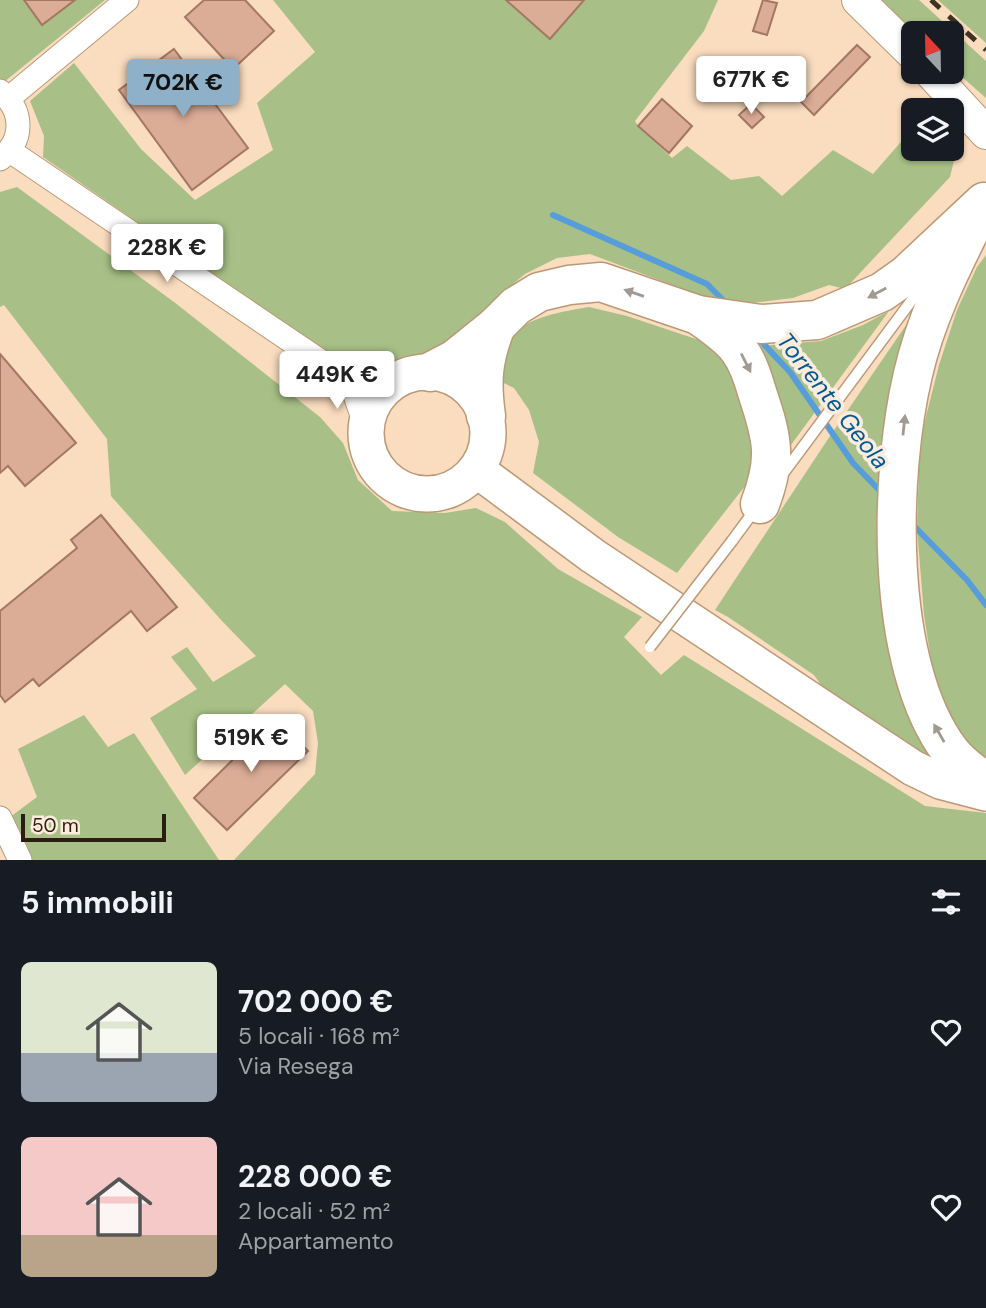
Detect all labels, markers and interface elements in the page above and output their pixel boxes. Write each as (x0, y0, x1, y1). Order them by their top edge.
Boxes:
north arrow (901, 21, 964, 84)
map controls (901, 21, 964, 161)
pin: 677K € (694, 57, 808, 116)
pin: 702K € (126, 60, 240, 119)
text: 677K € (712, 64, 790, 94)
text: 702K € (143, 67, 223, 97)
button: layers (901, 98, 964, 161)
pin: 228K € (110, 224, 224, 284)
text: 228K € (127, 232, 207, 262)
one-way arrow (623, 287, 644, 298)
one-way arrow (867, 288, 887, 299)
water label: Torrente Geola (770, 326, 896, 475)
pin: 449K € (280, 352, 394, 411)
one-way arrow (739, 353, 751, 373)
text: 449K € (295, 359, 379, 389)
one-way arrow (898, 414, 909, 436)
pin: 519K € (194, 714, 308, 774)
text: 519K € (213, 722, 289, 752)
one-way arrow (933, 724, 945, 743)
scale bar (21, 811, 166, 843)
text: 50 m (32, 813, 79, 838)
text: 5 immobili (21, 883, 174, 922)
icon: filters (927, 883, 965, 921)
text: 702 000 € (238, 982, 393, 1021)
icon: home (77, 990, 161, 1074)
icon: heart (927, 1013, 965, 1051)
text: 5 locali · 168 m² (238, 1021, 400, 1051)
text: Via Resega (238, 1051, 353, 1081)
text: 228 000 € (238, 1157, 393, 1196)
icon: home (77, 1165, 161, 1249)
icon: heart (927, 1188, 965, 1226)
text: 2 locali · 52 m² (238, 1196, 390, 1226)
text: Appartamento (238, 1226, 394, 1256)

